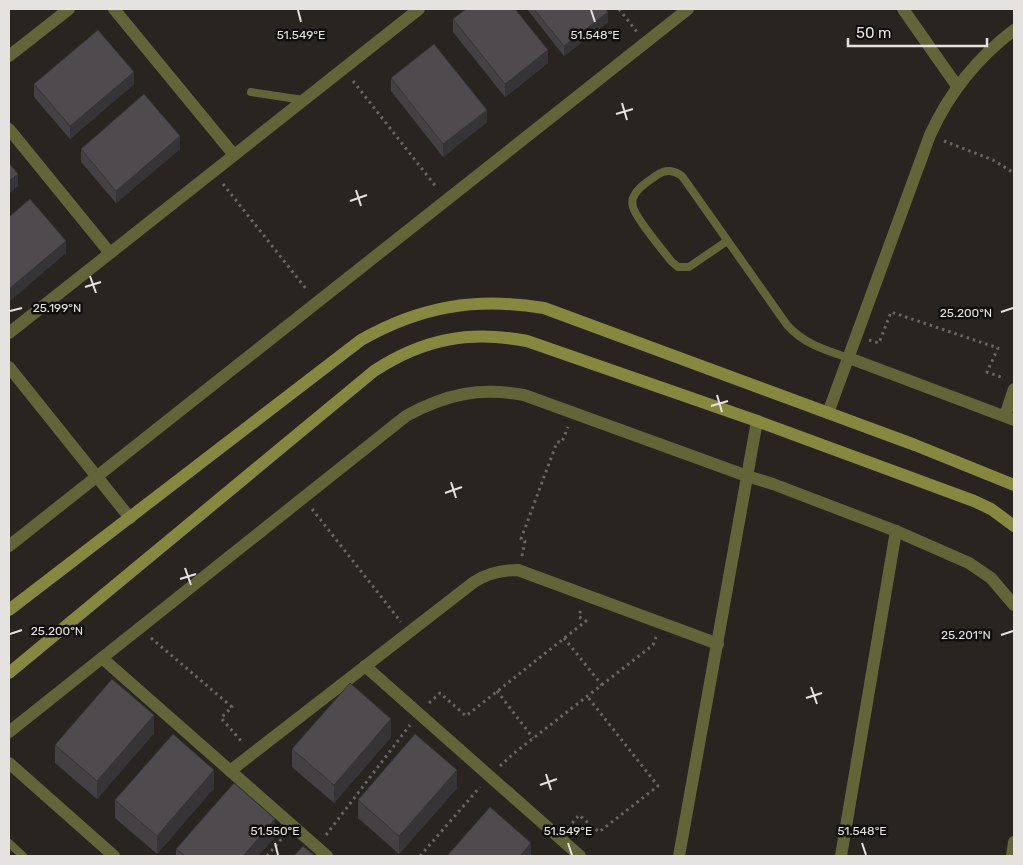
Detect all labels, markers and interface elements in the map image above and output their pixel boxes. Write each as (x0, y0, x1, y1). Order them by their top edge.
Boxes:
scale bar (848, 15, 987, 47)
text: 50 m (856, 24, 891, 42)
text: 51.549°E (277, 28, 325, 42)
text: 51.548°E (570, 28, 620, 42)
text: 25.199°N (33, 301, 81, 315)
text: 25.200°N (940, 306, 992, 320)
text: 25.200°N (31, 624, 83, 638)
text: 25.201°N (941, 628, 991, 642)
text: 51.550°E (251, 824, 299, 838)
text: 51.549°E (544, 824, 592, 838)
text: 51.548°E (837, 824, 887, 838)

